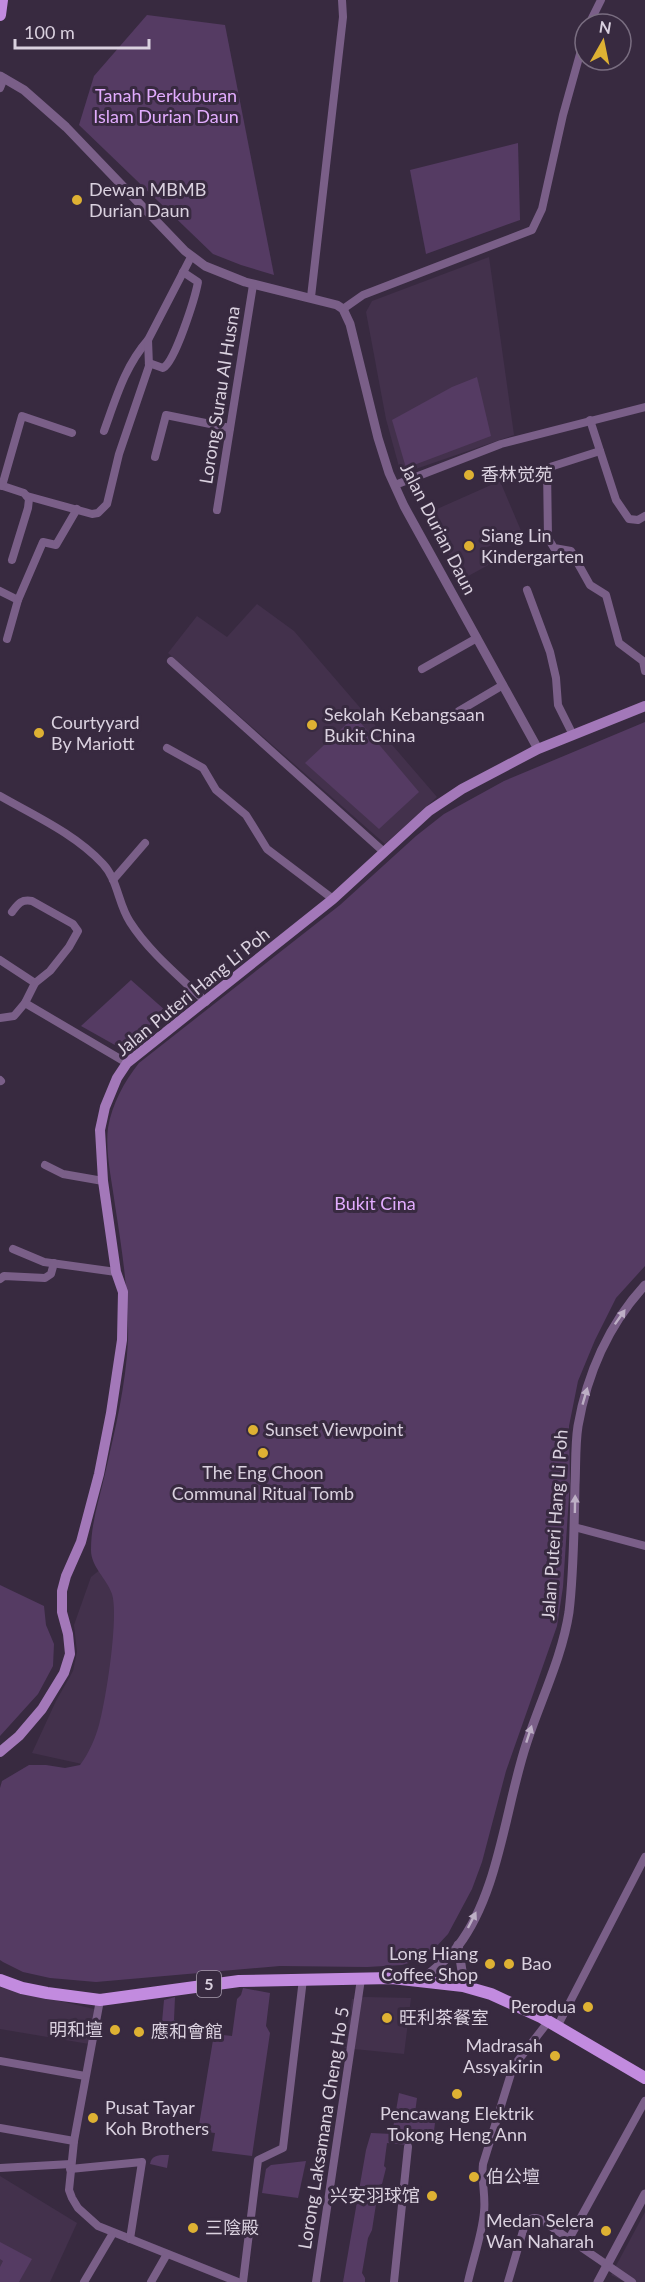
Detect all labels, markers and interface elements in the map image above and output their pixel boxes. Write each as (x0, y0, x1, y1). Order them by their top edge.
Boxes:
scale bar (15, 12, 148, 50)
north arrow (573, 12, 633, 72)
text: N (598, 16, 613, 37)
text: 100 m (24, 21, 75, 43)
park label: Tanah Perkuburan Islam Durian Daun (93, 84, 239, 127)
place label: Dewan MBMB Durian Daun (89, 178, 206, 221)
marker: Dewan MBMB Durian Daun (70, 193, 84, 207)
street label: Lorong Surau Al Husna (194, 304, 244, 485)
street label: Jalan Durian Daun (396, 459, 482, 598)
place label: 香林觉苑 (481, 463, 553, 485)
marker: 香林觉苑 (462, 468, 476, 482)
place label: Siang Lin Kindergarten (481, 524, 584, 567)
marker: Siang Lin Kindergarten (462, 539, 476, 553)
place label: Sekolah Kebangsaan Bukit China (324, 703, 485, 746)
place label: Courtyyard By Mariott (51, 711, 140, 754)
marker: Sekolah Kebangsaan Bukit China (305, 718, 319, 732)
marker: Courtyyard By Mariott (32, 726, 46, 740)
street label: Jalan Puteri Hang Li Poh (111, 922, 274, 1060)
park label: Bukit Cina (334, 1192, 416, 1214)
one-way arrow (614, 1309, 626, 1324)
one-way arrow (581, 1387, 590, 1405)
place label: Sunset Viewpoint (265, 1418, 404, 1440)
marker: Sunset Viewpoint (246, 1423, 260, 1437)
street label: Jalan Puteri Hang Li Poh (536, 1429, 572, 1621)
marker: The Eng Choon Communal Ritual Tomb (256, 1446, 270, 1460)
place label: The Eng Choon Communal Ritual Tomb (172, 1461, 354, 1504)
one-way arrow (570, 1494, 580, 1513)
one-way arrow (525, 1725, 535, 1743)
one-way arrow (467, 1911, 477, 1928)
place label: Long Hiang Coffee Shop (381, 1942, 478, 1985)
place label: Bao (521, 1952, 552, 1974)
marker: Long Hiang Coffee Shop (483, 1957, 497, 1971)
marker: Bao (502, 1957, 516, 1971)
road number: 5 (197, 1971, 221, 1997)
place label: Perodua (511, 1995, 576, 2017)
marker: Perodua (581, 2000, 595, 2014)
street label: Lorong Laksamana Cheng Ho 5 (293, 2005, 353, 2251)
place label: 旺利茶餐室 (399, 2006, 489, 2028)
marker: 旺利茶餐室 (380, 2011, 394, 2025)
place label: 明和壇 (49, 2018, 103, 2040)
place label: 應和會館 (151, 2020, 223, 2042)
marker: 明和壇 (108, 2023, 122, 2037)
marker: 應和會館 (132, 2025, 146, 2039)
place label: Madrasah Assyakirin (463, 2034, 543, 2077)
marker: Madrasah Assyakirin (548, 2049, 562, 2063)
marker: Pencawang Elektrik Tokong Heng Ann (450, 2087, 464, 2101)
place label: Pusat Tayar Koh Brothers (105, 2096, 209, 2139)
place label: Pencawang Elektrik Tokong Heng Ann (380, 2102, 535, 2145)
marker: Pusat Tayar Koh Brothers (86, 2111, 100, 2125)
place label: 伯公壇 (486, 2165, 540, 2187)
marker: 伯公壇 (467, 2170, 481, 2184)
place label: 兴安羽球馆 (330, 2184, 420, 2206)
marker: 兴安羽球馆 (425, 2189, 439, 2203)
place label: Medan Selera Wan Naharah (486, 2209, 594, 2252)
place label: 三陰殿 (205, 2216, 259, 2238)
marker: 三陰殿 (186, 2221, 200, 2235)
marker: Medan Selera Wan Naharah (599, 2224, 613, 2238)

